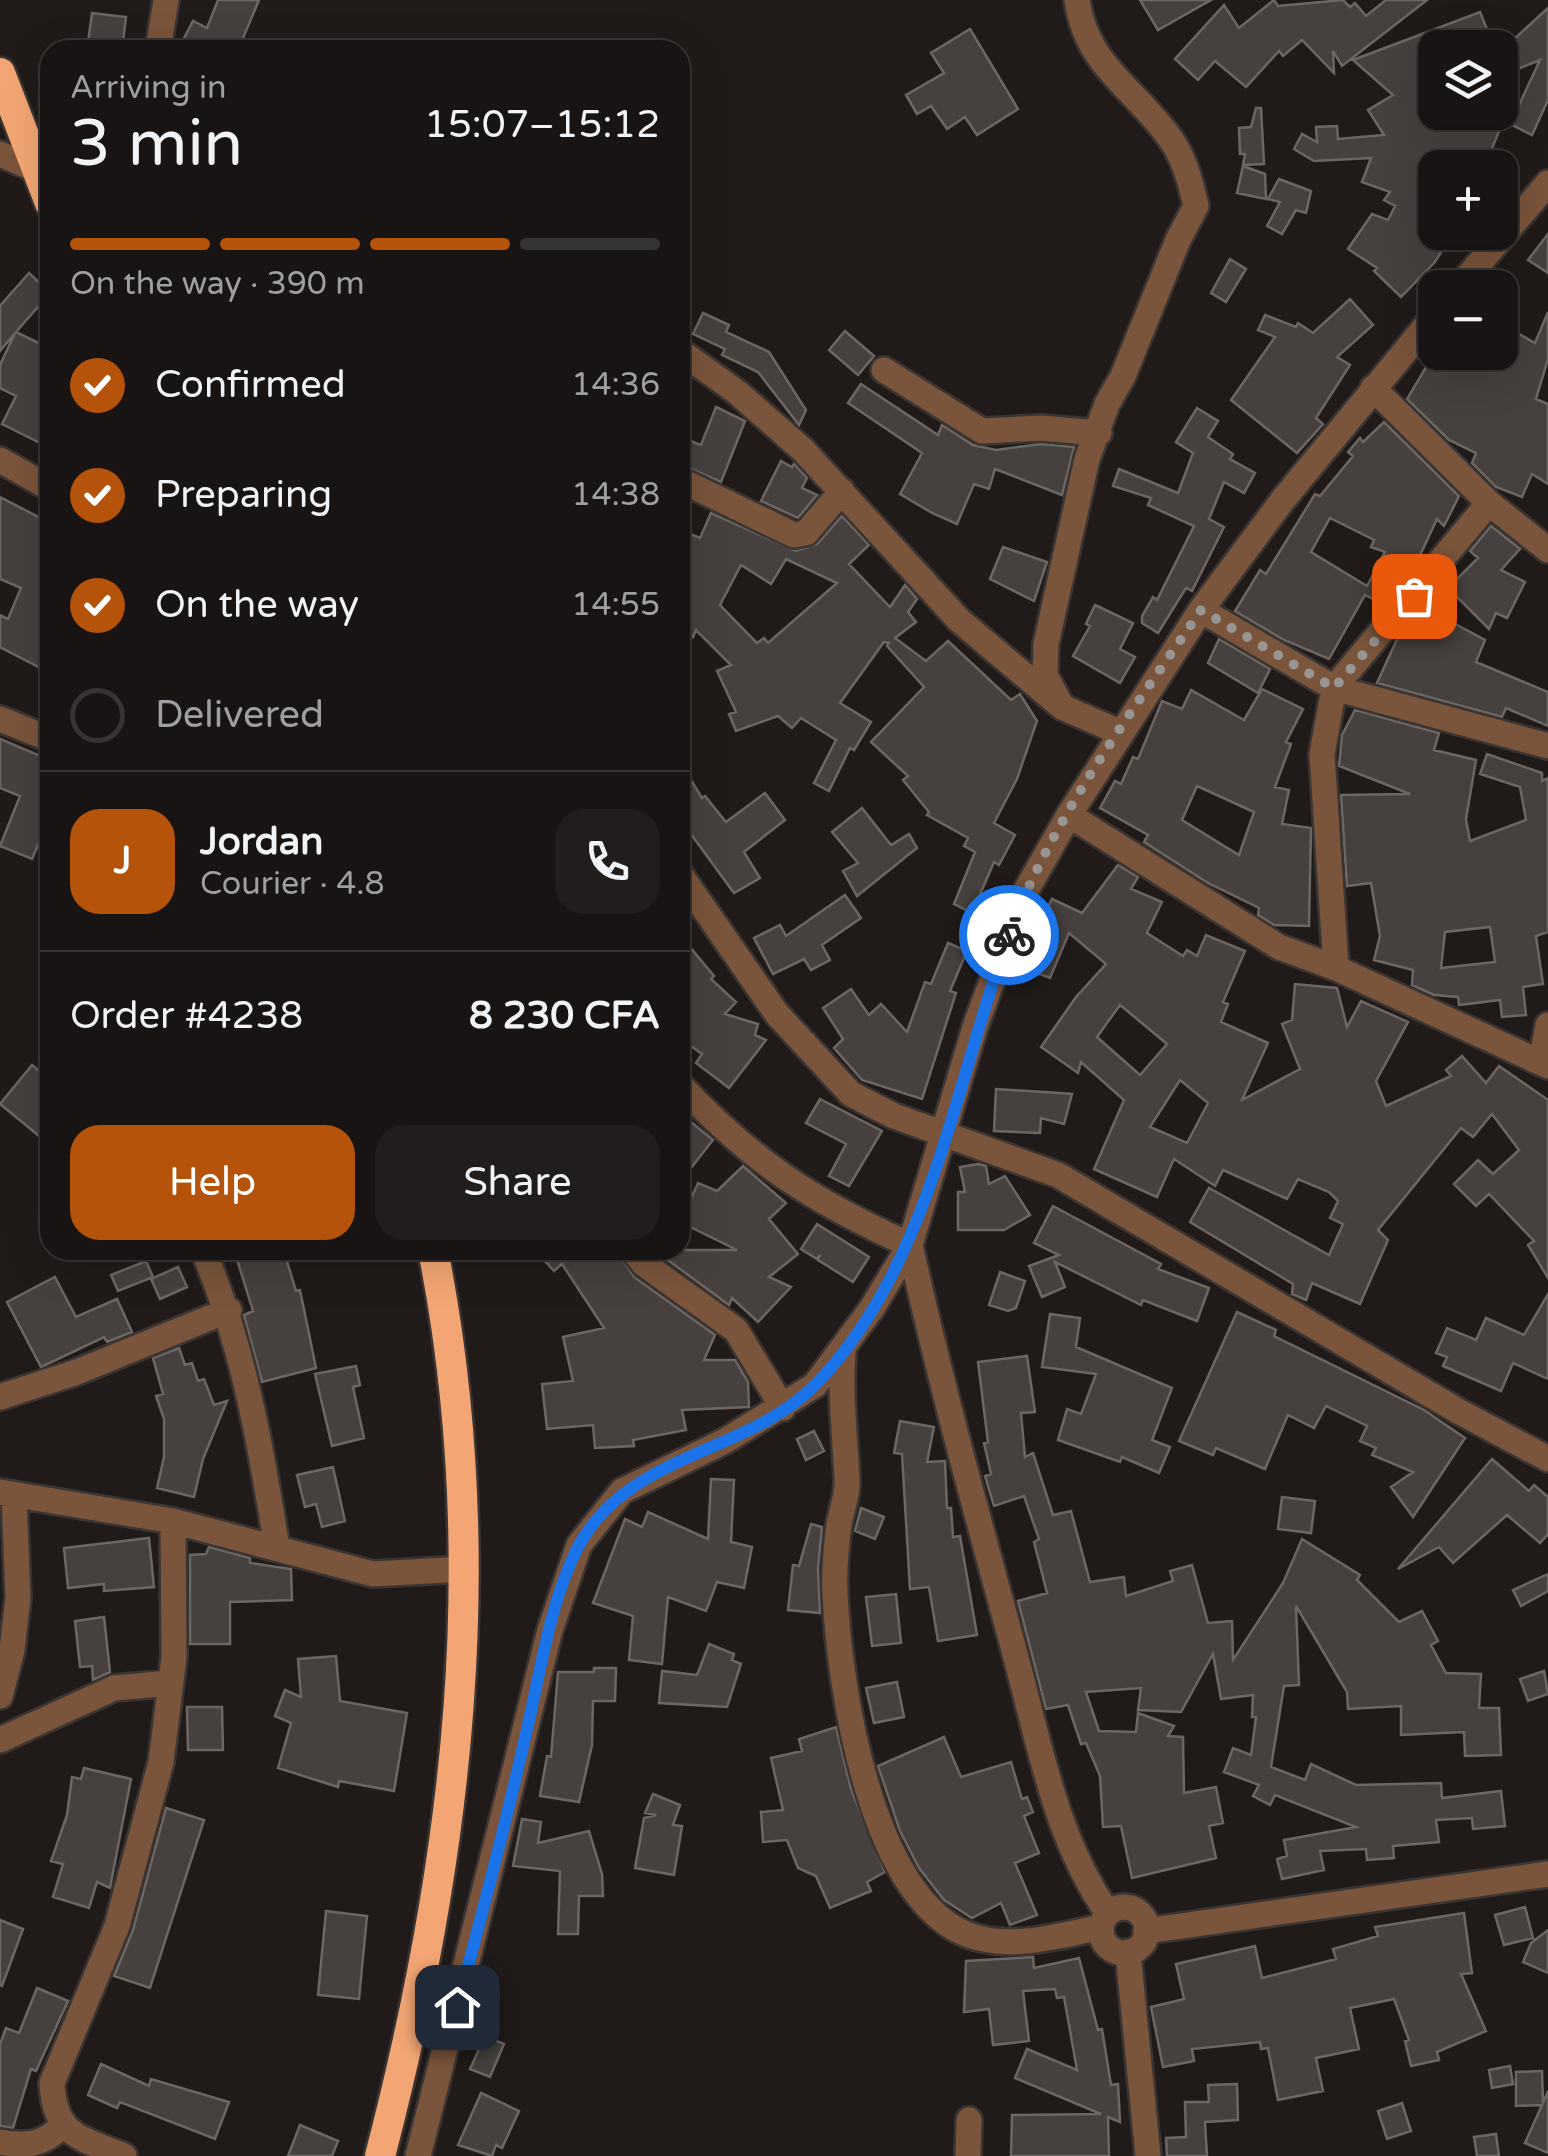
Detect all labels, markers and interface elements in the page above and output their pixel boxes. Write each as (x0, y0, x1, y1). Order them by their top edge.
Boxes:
map controls (1418, 30, 1518, 370)
button: layers (1418, 30, 1518, 130)
text: Arriving in (70, 69, 227, 107)
text: 15:07–15:12 (424, 102, 660, 148)
text: 3 min (70, 105, 243, 184)
button: + (1418, 150, 1518, 250)
text: On the way · 390 m (70, 265, 365, 303)
button: − (1418, 270, 1518, 370)
icon: check (70, 358, 125, 413)
text: Confirmed (155, 362, 346, 408)
text: 14:36 (571, 366, 660, 404)
icon: check (70, 468, 125, 523)
text: Preparing (155, 472, 332, 518)
text: 14:38 (571, 476, 660, 514)
pin (1372, 554, 1457, 639)
icon: bag (1387, 569, 1442, 624)
icon: check (70, 578, 125, 633)
text: On the way (155, 582, 359, 628)
text: 14:55 (571, 586, 660, 624)
text: Delivered (155, 692, 324, 738)
button: phone (555, 809, 660, 914)
text: Jordan (200, 819, 323, 865)
text: J (114, 838, 131, 884)
text: Courier · 4.8 (200, 865, 385, 903)
courier (959, 885, 1059, 985)
icon: bike (982, 908, 1037, 963)
text: Order #4238 (70, 993, 303, 1039)
text: 8 230 CFA (469, 993, 660, 1039)
button: Help (70, 1125, 355, 1240)
button: Share (375, 1125, 660, 1240)
pin (415, 1965, 500, 2050)
icon: home (430, 1980, 485, 2035)

